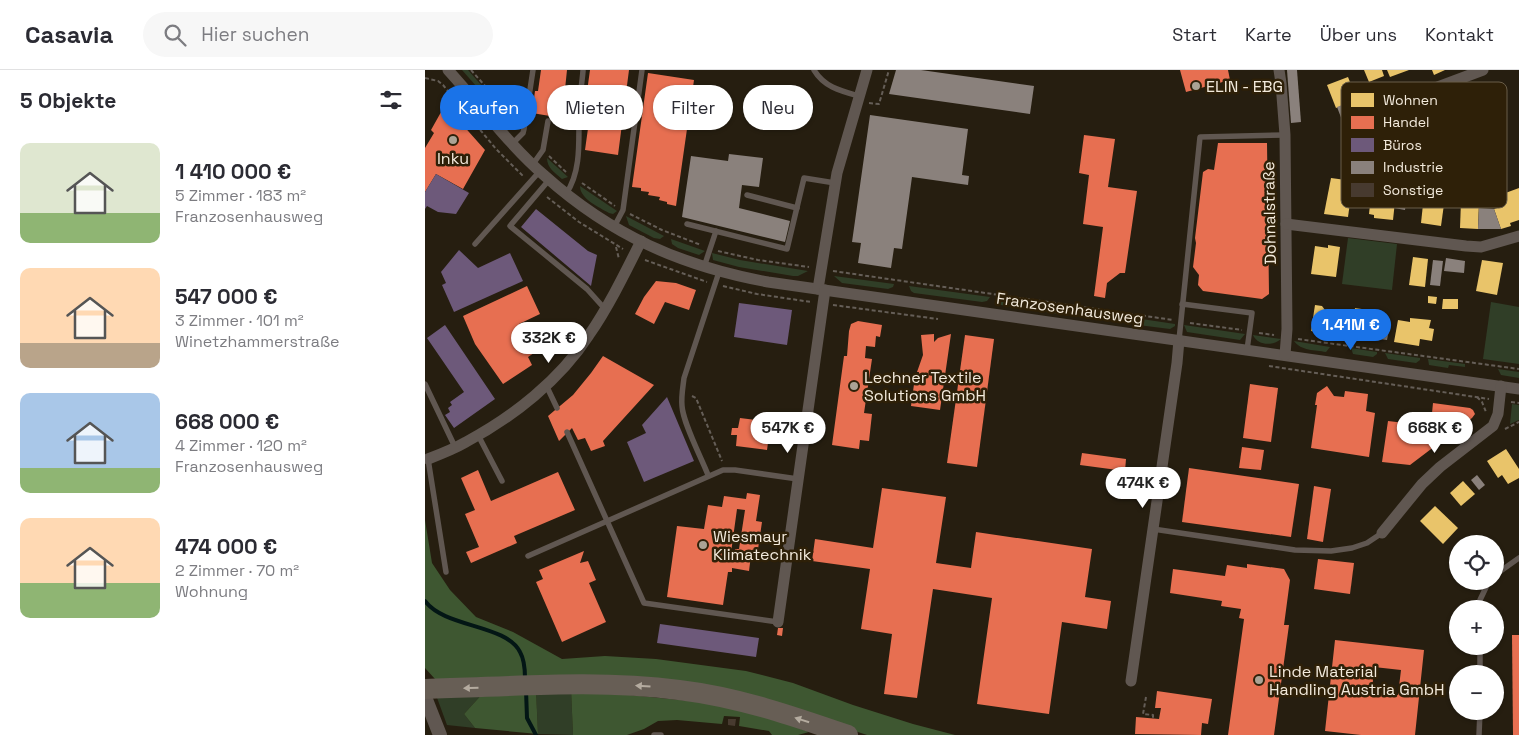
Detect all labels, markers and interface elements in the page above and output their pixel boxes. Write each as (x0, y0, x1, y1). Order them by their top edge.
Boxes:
search box (143, 12, 493, 57)
text: Casavia (25, 19, 113, 50)
icon: search (161, 21, 189, 49)
text: Hier suchen (201, 22, 309, 47)
text: Start (1172, 23, 1217, 46)
text: Karte (1245, 23, 1292, 46)
text: Über uns (1320, 23, 1397, 46)
text: Kontakt (1425, 23, 1494, 46)
place label: ELIN - EBG (1206, 76, 1283, 97)
marker: ELIN - EBG (1190, 80, 1202, 92)
legend (1341, 82, 1507, 208)
chip: Kaufen (440, 85, 537, 130)
chip: Mieten (547, 85, 643, 130)
chip: Filter (653, 85, 733, 130)
chip: Neu (743, 85, 813, 130)
icon: filters (377, 86, 405, 114)
text: 5 Objekte (20, 87, 116, 114)
text: Wohnen (1383, 91, 1438, 109)
text: Handel (1383, 113, 1430, 131)
marker: Inku (447, 134, 459, 146)
text: Büros (1383, 136, 1422, 154)
place label: Inku (437, 148, 469, 169)
text: 1 410 000 € (175, 158, 291, 185)
text: Industrie (1383, 158, 1443, 176)
street label: Dohnalstraße (1258, 161, 1281, 265)
icon: home (60, 163, 120, 223)
text: Sonstige (1383, 181, 1443, 199)
text: 5 Zimmer · 183 m² (175, 185, 306, 206)
text: Franzosenhausweg (175, 206, 323, 227)
text: 547 000 € (175, 283, 277, 310)
icon: home (60, 288, 120, 348)
street label: Franzosenhausweg (995, 288, 1145, 329)
pin: 1.41M € (1305, 308, 1397, 351)
text: 3 Zimmer · 101 m² (175, 310, 304, 331)
text: 1.41M € (1322, 314, 1380, 335)
pin: 332K € (508, 322, 590, 364)
text: 332K € (522, 327, 576, 348)
text: Winetzhammerstraße (175, 331, 340, 352)
place label: Lechner Textile Solutions GmbH (864, 367, 986, 406)
marker: Lechner Textile Solutions GmbH (848, 380, 860, 392)
text: 668 000 € (175, 408, 279, 435)
pin: 547K € (747, 412, 829, 454)
pin: 668K € (1394, 412, 1476, 454)
icon: home (60, 413, 120, 473)
text: 547K € (762, 417, 814, 438)
text: 668K € (1408, 417, 1462, 438)
text: 4 Zimmer · 120 m² (175, 435, 307, 456)
text: Franzosenhausweg (175, 456, 323, 477)
pin: 474K € (1102, 466, 1184, 509)
text: 474K € (1117, 472, 1169, 493)
place label: Wiesmayr Klimatechnik (713, 526, 812, 565)
text: 474 000 € (175, 533, 277, 560)
map controls (1449, 535, 1504, 720)
button: locate (1449, 535, 1504, 590)
icon: home (60, 538, 120, 598)
marker: Wiesmayr Klimatechnik (697, 539, 709, 551)
text: 2 Zimmer · 70 m² (175, 560, 299, 581)
text: Wohnung (175, 581, 248, 602)
button: + (1449, 600, 1504, 655)
place label: Linde Material Handling Austria GmbH (1269, 661, 1445, 700)
button: − (1449, 665, 1504, 720)
marker: Linde Material Handling Austria GmbH (1253, 674, 1265, 686)
one-way arrow (635, 682, 651, 690)
one-way arrow (462, 684, 478, 692)
one-way arrow (794, 715, 809, 723)

